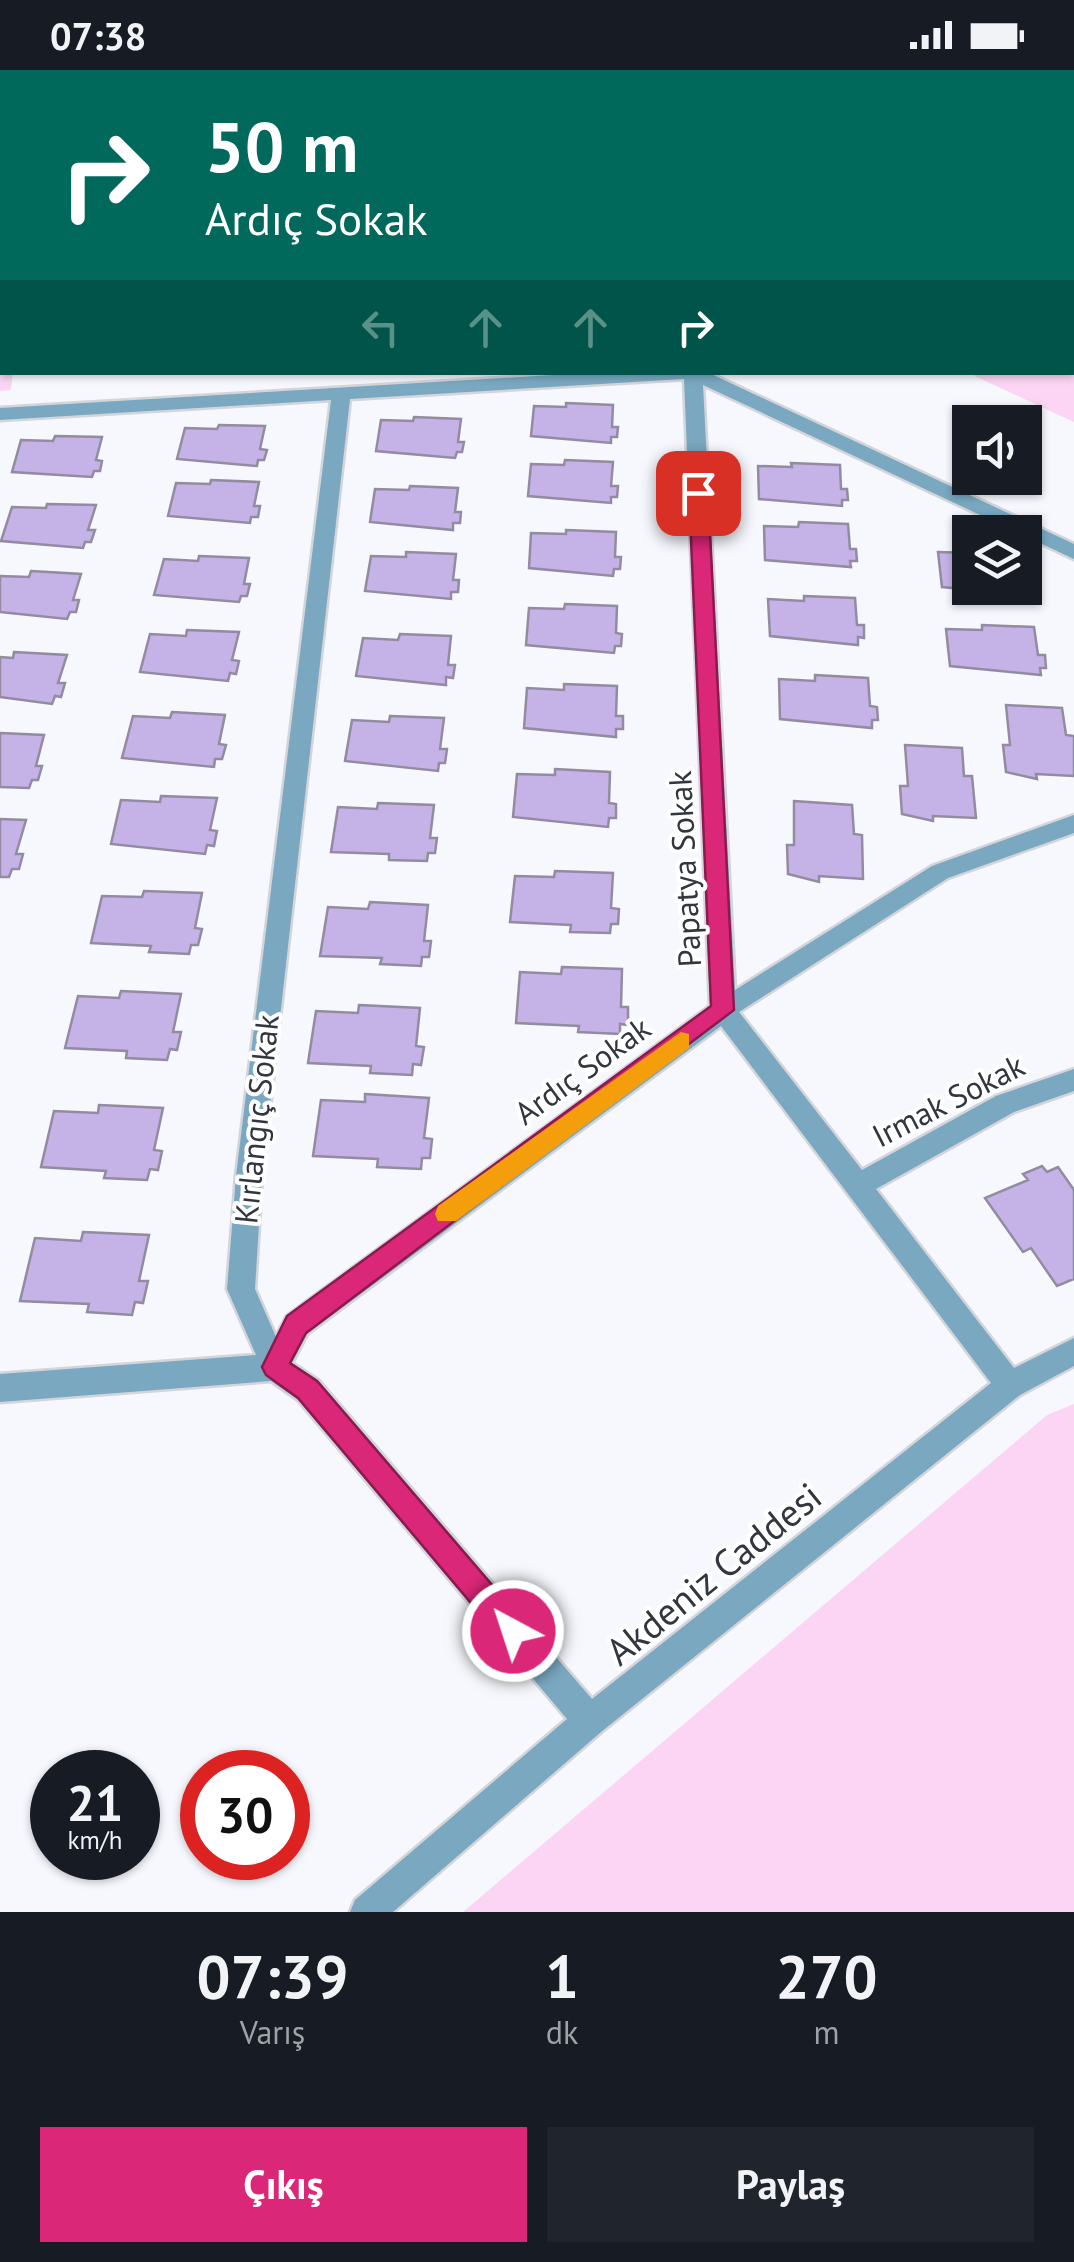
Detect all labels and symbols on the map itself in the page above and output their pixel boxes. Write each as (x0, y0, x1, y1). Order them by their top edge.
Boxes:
pin (656, 451, 741, 536)
street label: Papatya Sokak (658, 769, 710, 968)
street label: Ardıç Sokak (506, 1006, 659, 1134)
street label: Kırlangıç Sokak (224, 1012, 288, 1226)
street label: Irmak Sokak (865, 1043, 1032, 1156)
street label: Akdeniz Caddesi (595, 1471, 831, 1675)
position arrow (461, 1579, 565, 1683)
speed limit sign: 30 (180, 1750, 310, 1880)

